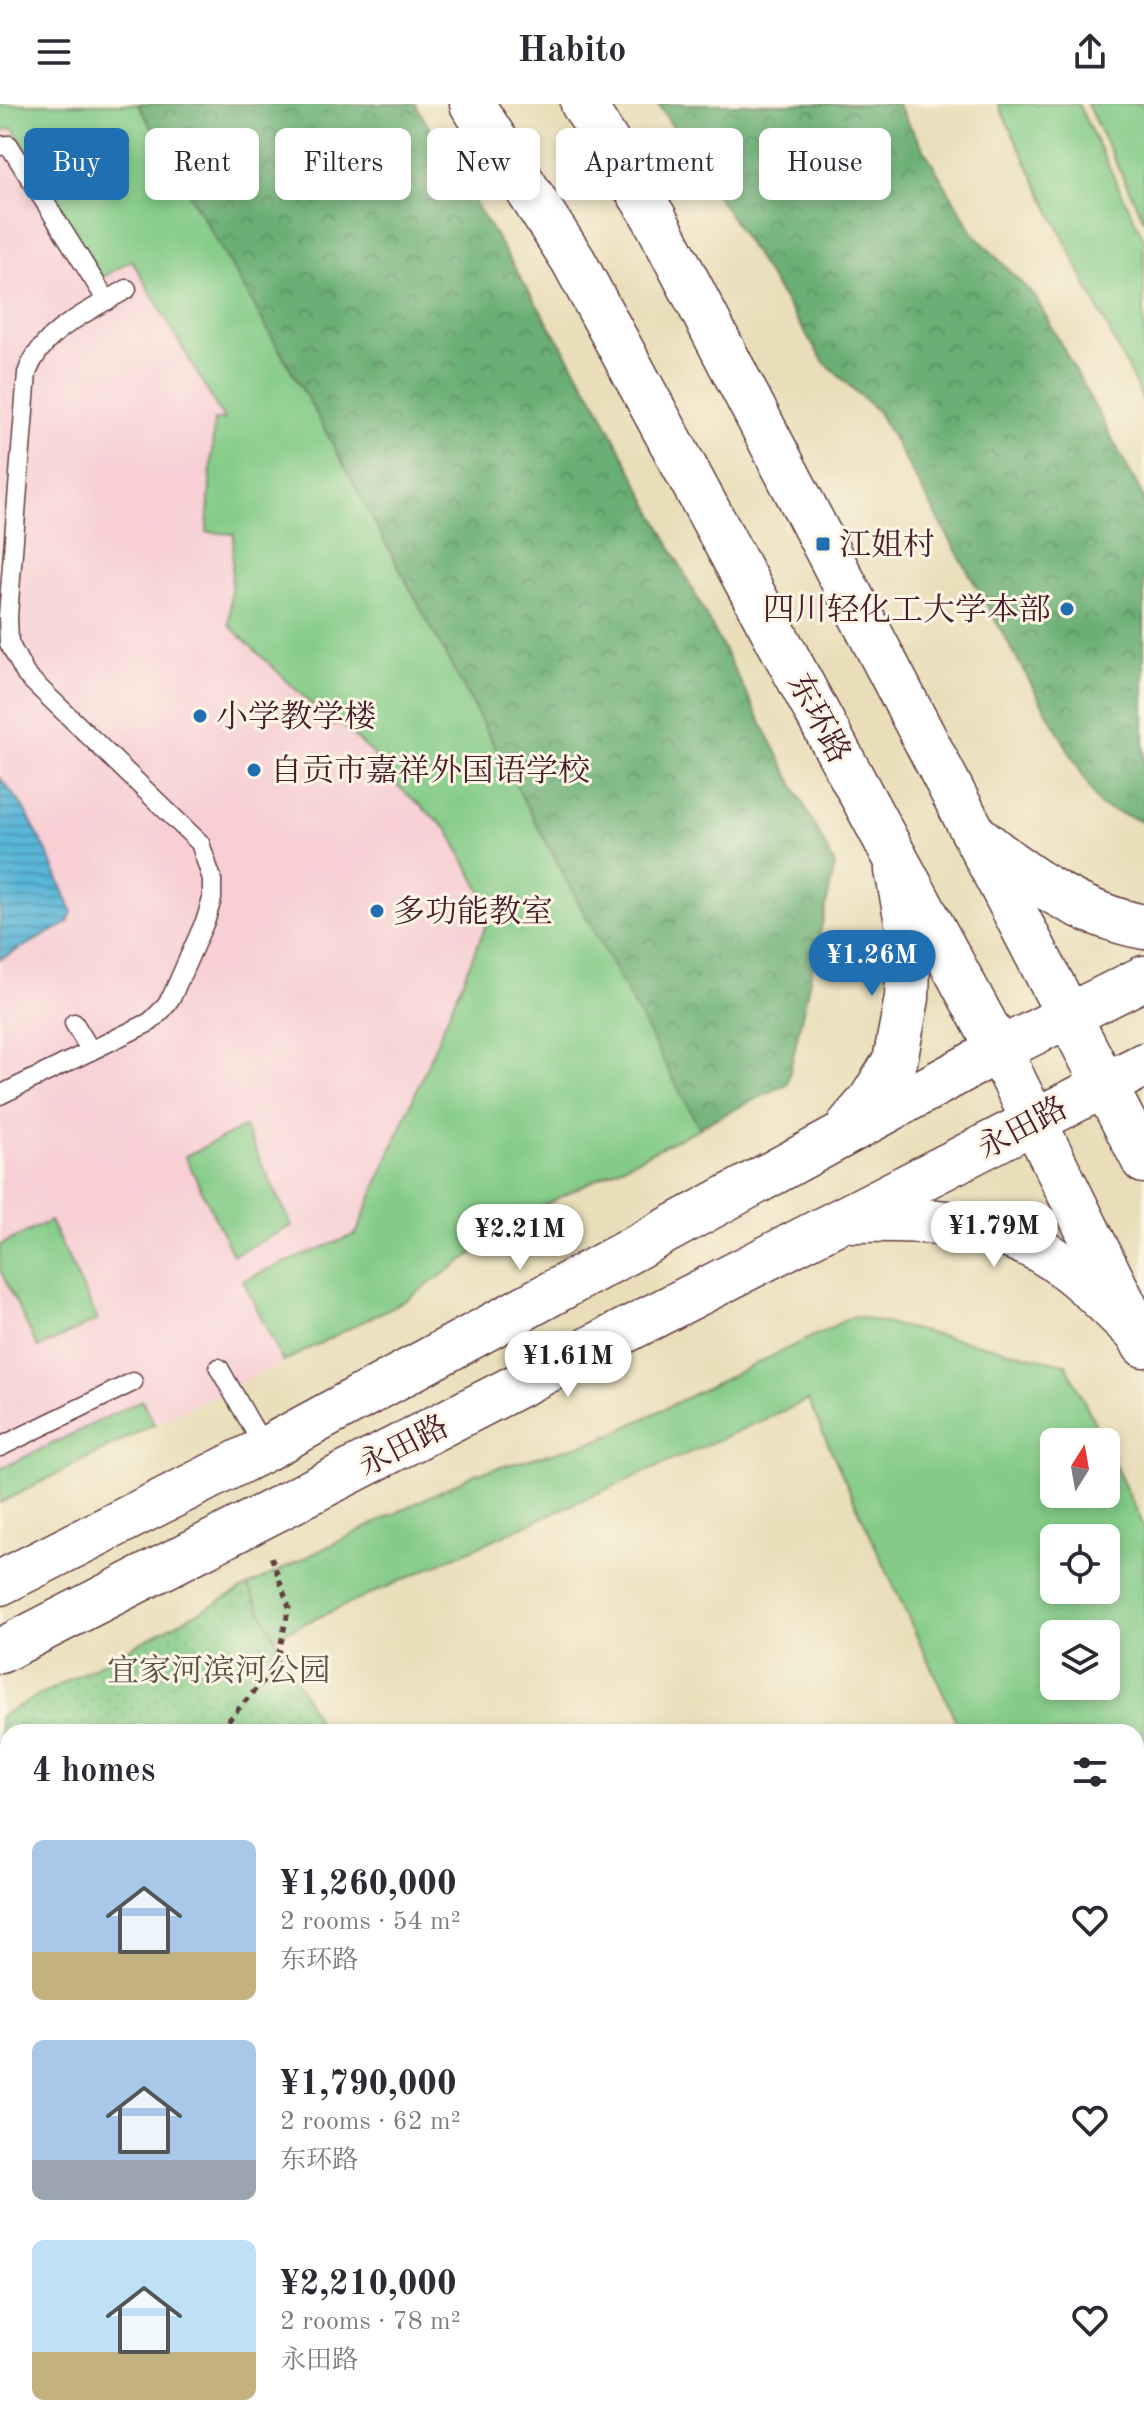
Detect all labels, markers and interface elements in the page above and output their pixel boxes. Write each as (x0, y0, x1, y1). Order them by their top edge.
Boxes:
icon: menu (32, 30, 76, 74)
icon: share (1068, 30, 1112, 74)
text: Habito (518, 34, 626, 70)
chip: Buy (24, 128, 129, 200)
chip: Rent (145, 128, 259, 200)
chip: Filters (275, 128, 411, 200)
chip: New (427, 128, 540, 200)
chip: Apartment (556, 128, 743, 200)
chip: House (759, 128, 891, 200)
place label: 江姐村 (839, 528, 935, 563)
marker: 江姐村 (814, 535, 832, 553)
place label: 四川轻化工大学本部 (763, 592, 1051, 628)
marker: 四川轻化工大学本部 (1058, 600, 1076, 618)
street label: 东环路 (781, 668, 857, 769)
place label: 小学教学楼 (216, 700, 376, 735)
marker: 小学教学楼 (191, 707, 209, 725)
place label: 自贡市嘉祥外国语学校 (270, 754, 590, 789)
marker: 自贡市嘉祥外国语学校 (245, 761, 263, 779)
place label: 多功能教室 (393, 894, 553, 930)
marker: 多功能教室 (368, 902, 386, 920)
pin: ¥1.26M (807, 930, 937, 998)
text: ¥1.26M (827, 943, 917, 969)
street label: 永田路 (972, 1090, 1073, 1166)
pin: ¥1.79M (929, 1201, 1059, 1269)
pin: ¥2.21M (455, 1204, 585, 1272)
text: ¥1.79M (949, 1214, 1039, 1240)
text: ¥2.21M (475, 1217, 565, 1243)
pin: ¥1.61M (503, 1331, 633, 1399)
text: ¥1.61M (523, 1344, 613, 1370)
street label: 永田路 (353, 1409, 454, 1484)
north arrow (1040, 1428, 1120, 1508)
map controls (1040, 1428, 1120, 1700)
button: locate (1040, 1524, 1120, 1604)
button: layers (1040, 1620, 1120, 1700)
park label: 宜家河滨河公园 (107, 1653, 331, 1689)
icon: filters (1068, 1750, 1112, 1794)
text: 4 homes (32, 1755, 155, 1789)
text: ¥1,260,000 (280, 1868, 457, 1902)
icon: home (96, 1872, 192, 1968)
icon: heart (1068, 1898, 1112, 1942)
text: 2 rooms · 54 m² (280, 1909, 461, 1935)
text: 东环路 (280, 1948, 358, 1974)
text: ¥1,790,000 (280, 2068, 457, 2102)
icon: home (96, 2072, 192, 2168)
icon: heart (1068, 2098, 1112, 2142)
text: 2 rooms · 62 m² (280, 2109, 461, 2135)
text: 东环路 (280, 2148, 358, 2174)
text: ¥2,210,000 (280, 2268, 457, 2302)
icon: home (96, 2272, 192, 2368)
icon: heart (1068, 2298, 1112, 2342)
text: 2 rooms · 78 m² (280, 2309, 461, 2335)
text: 永田路 (280, 2348, 358, 2374)

